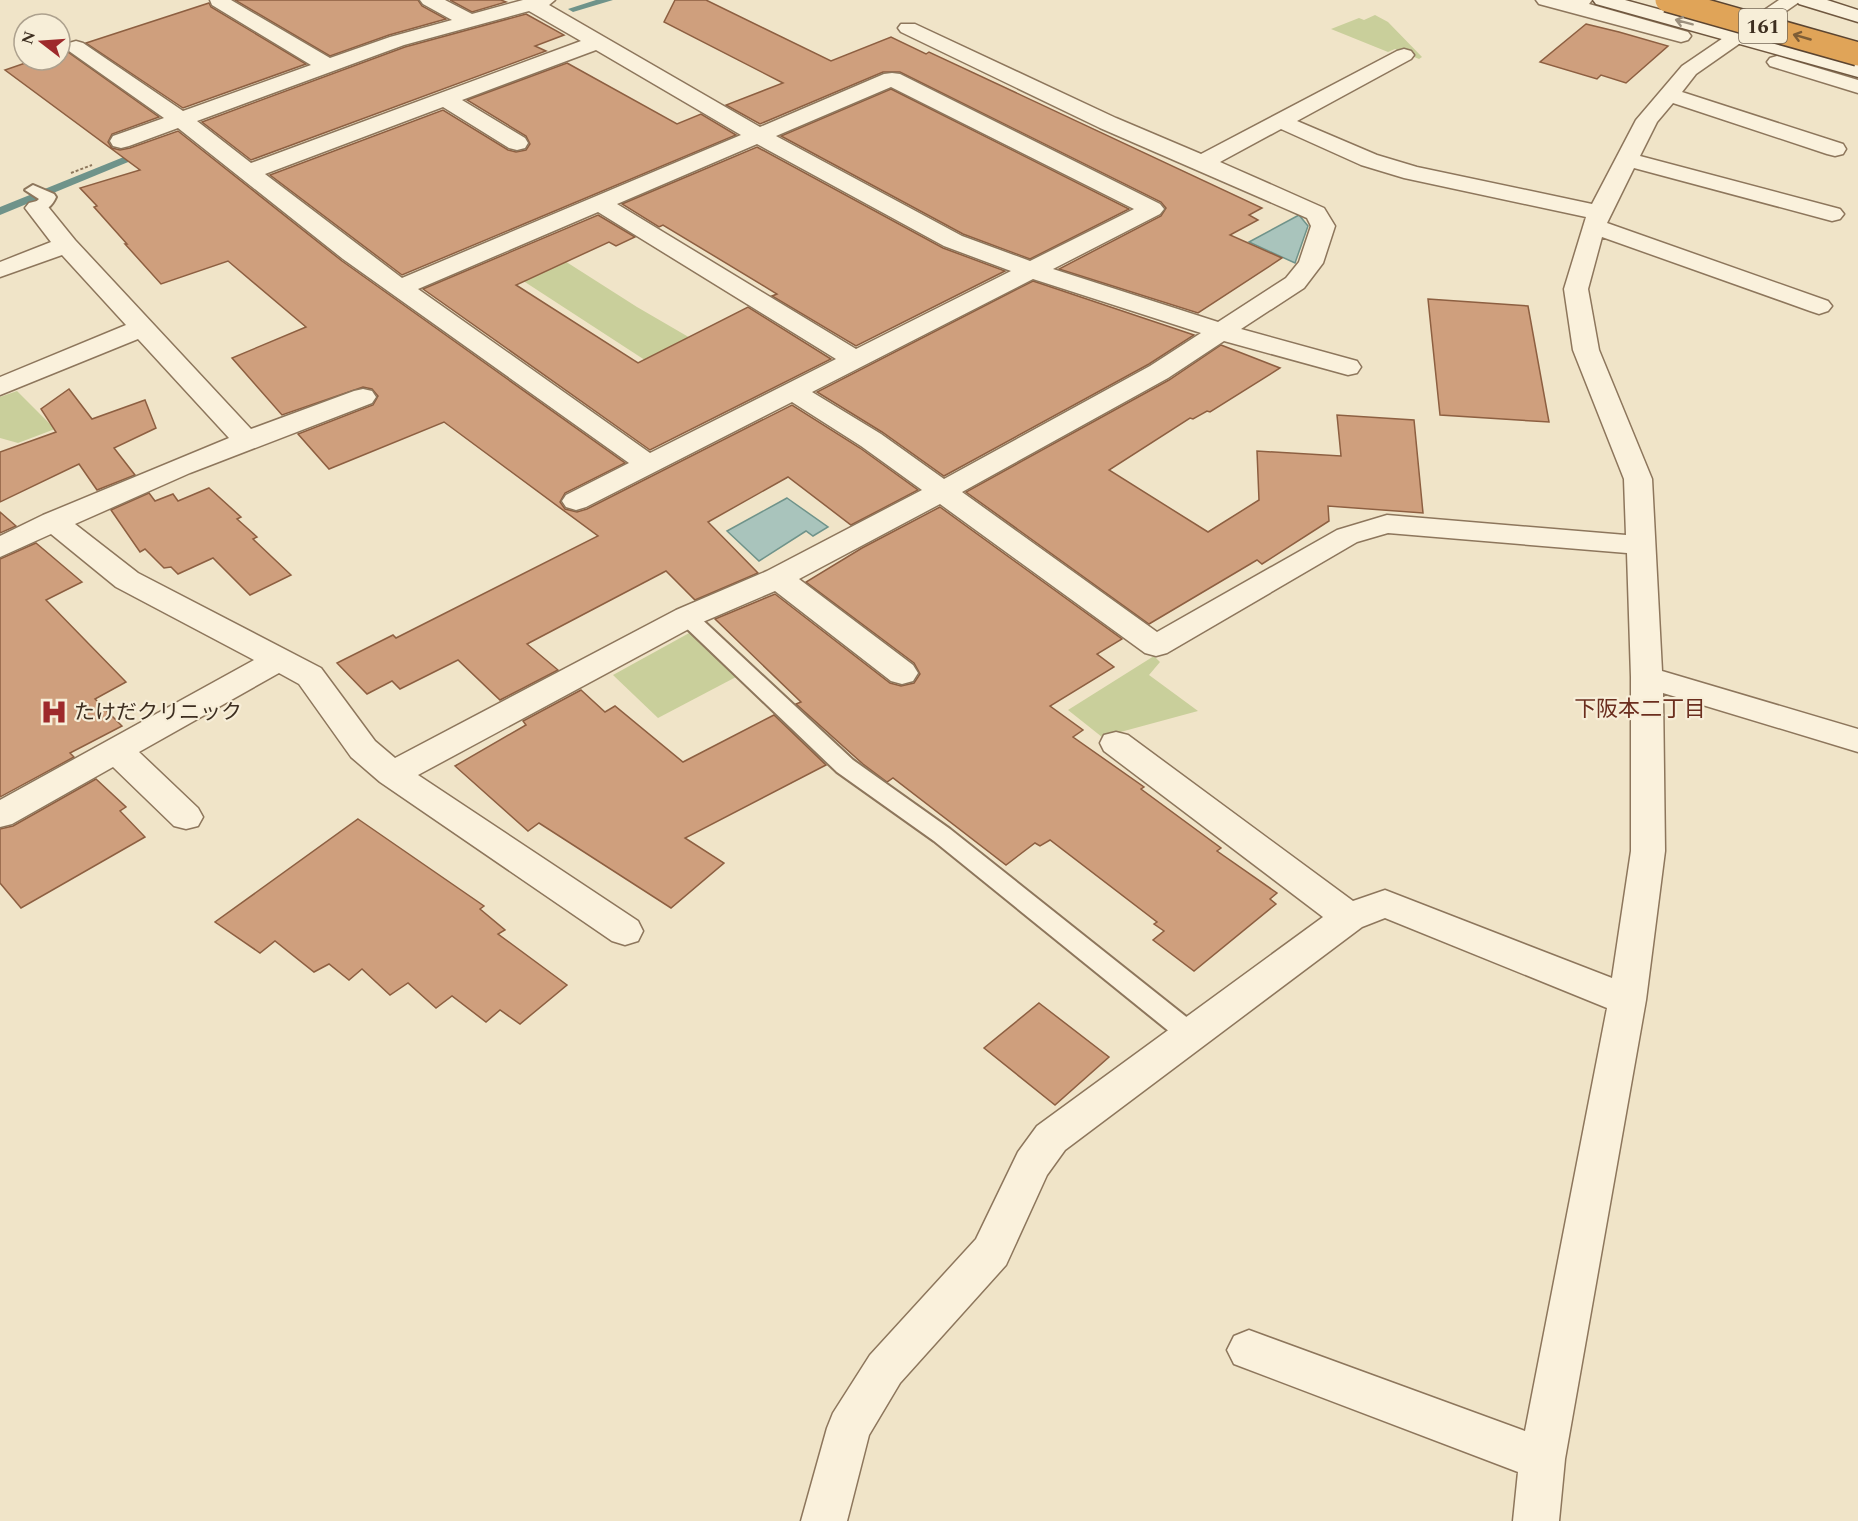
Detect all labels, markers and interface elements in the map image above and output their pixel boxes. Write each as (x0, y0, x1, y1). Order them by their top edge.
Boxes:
road number: 161 (1739, 9, 1787, 43)
north arrow (12, 12, 72, 72)
one-way arrow (1675, 15, 1694, 27)
text: N (15, 28, 42, 48)
one-way arrow (1793, 31, 1812, 42)
district label: 下阪本二丁目 (1574, 693, 1706, 726)
hospital icon: たけだクリニック (39, 697, 69, 727)
place label: たけだクリニック (74, 697, 242, 729)

